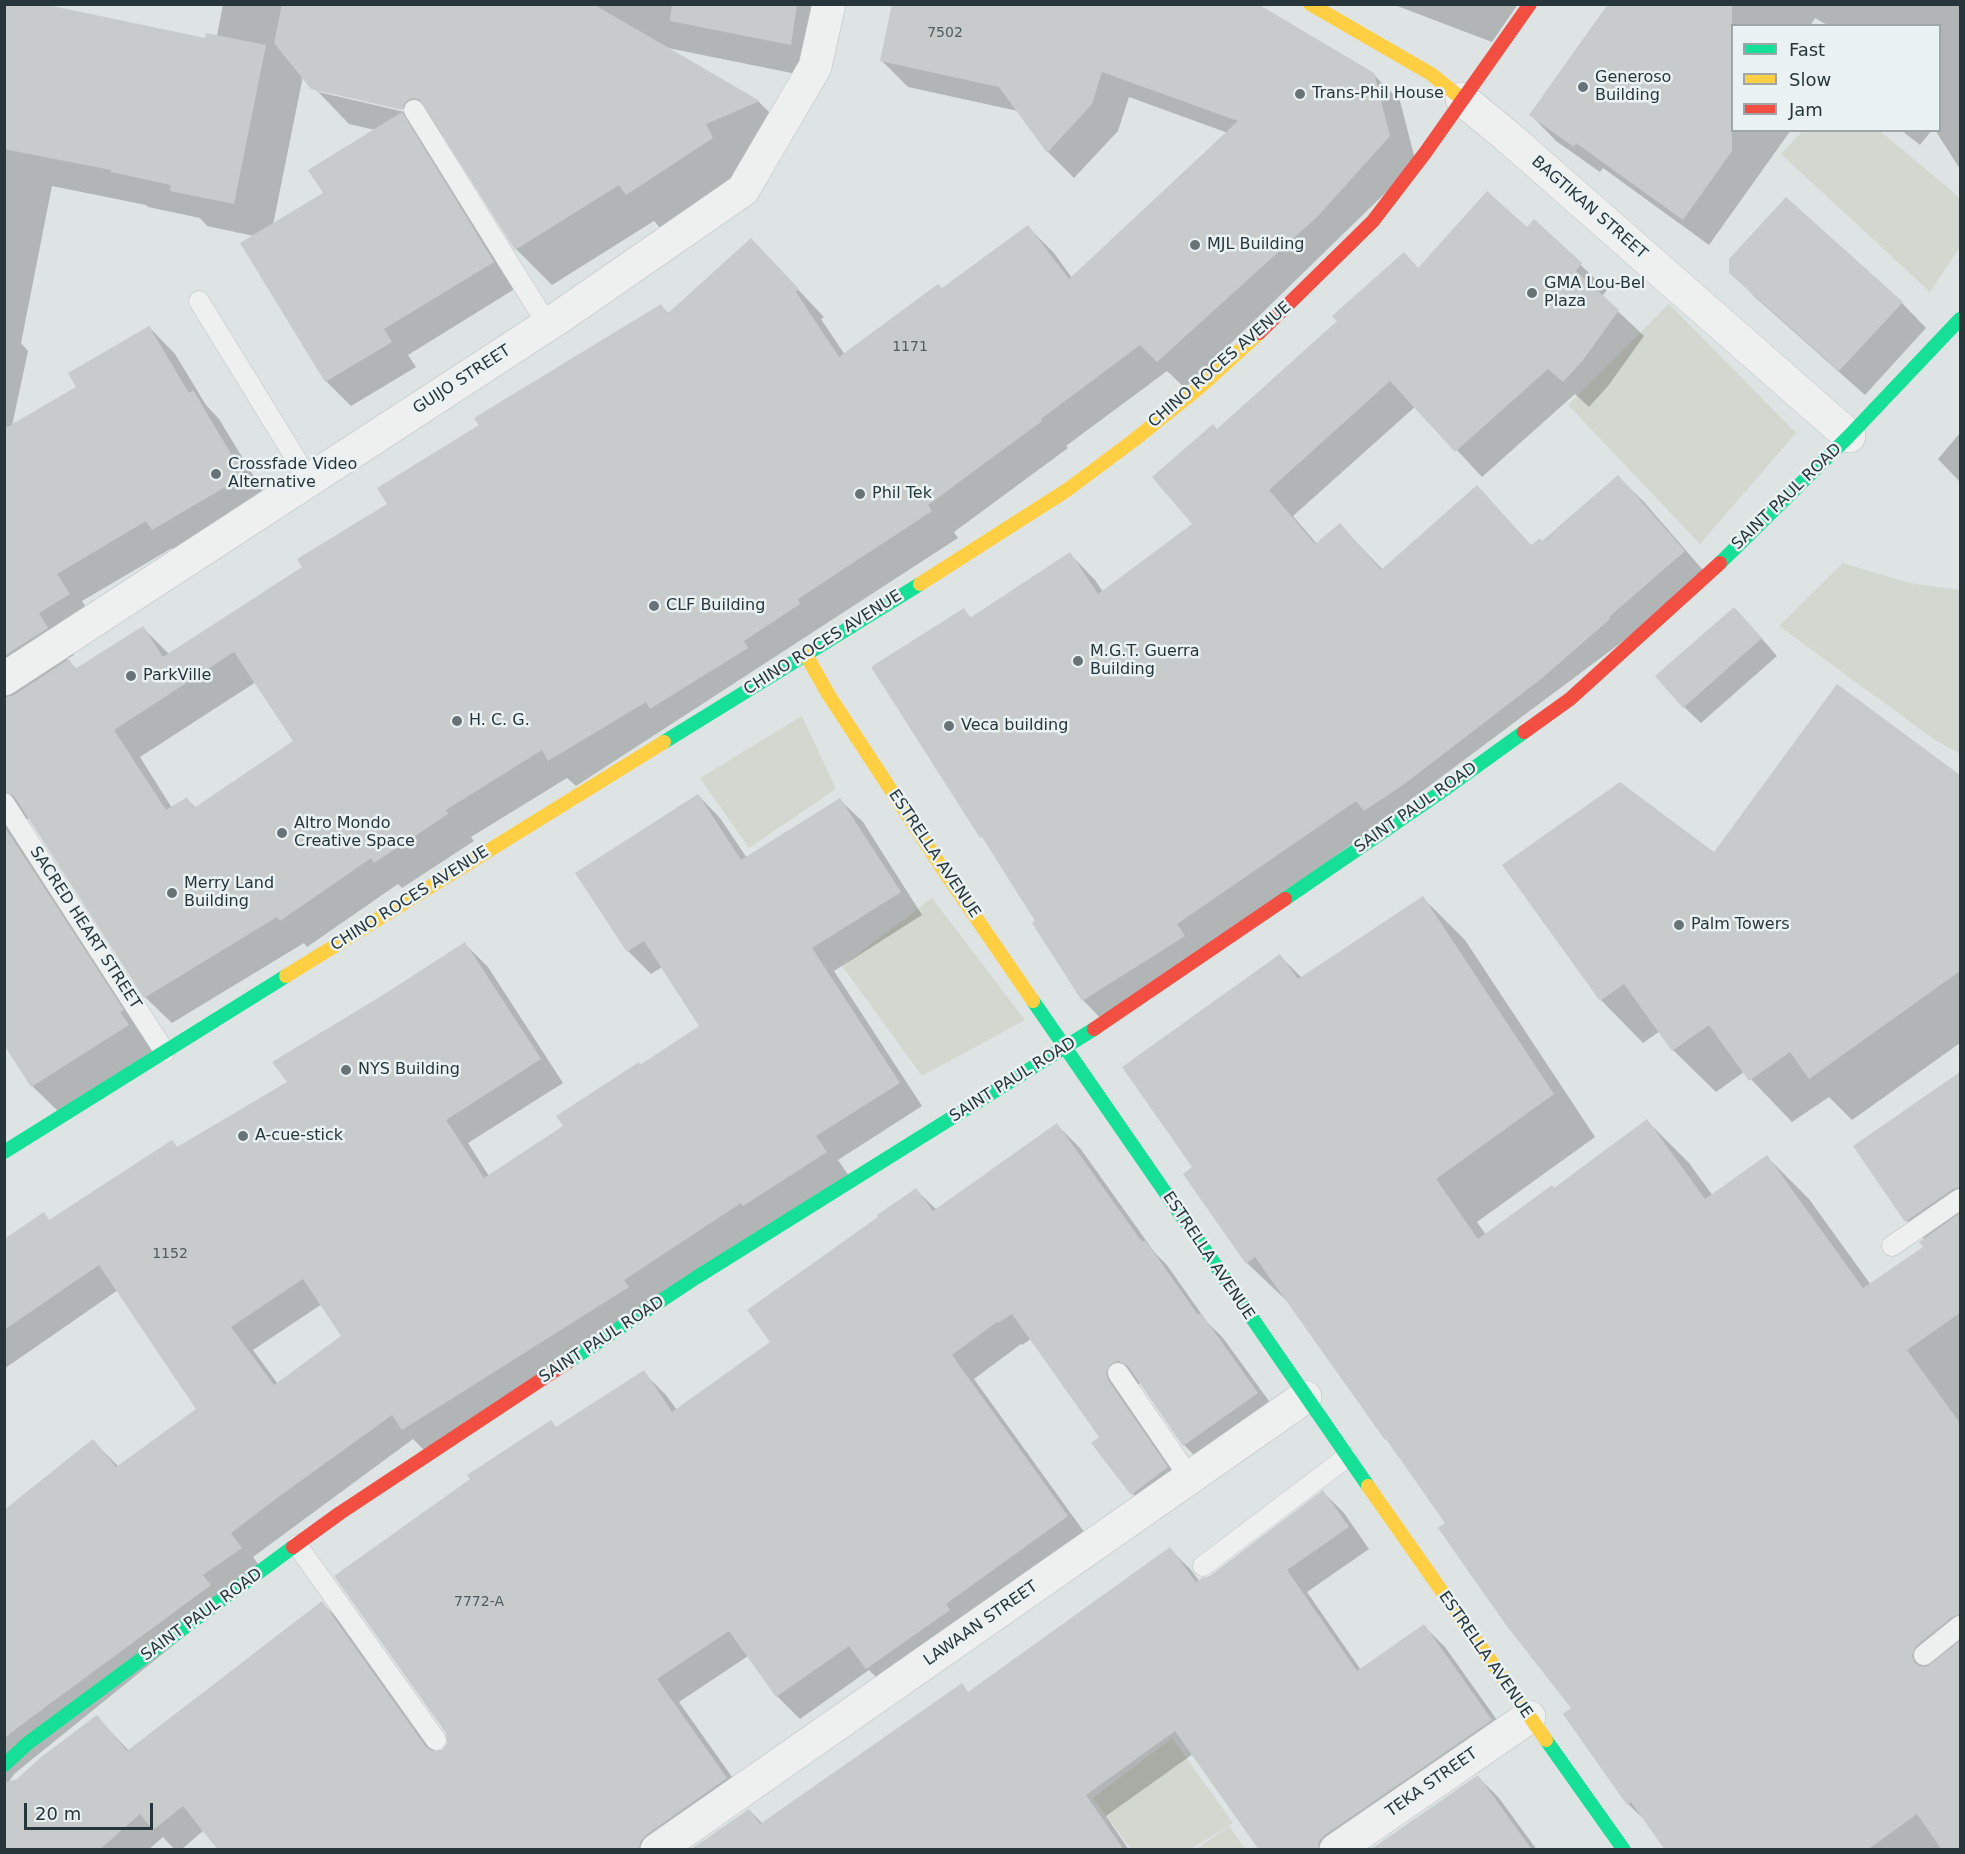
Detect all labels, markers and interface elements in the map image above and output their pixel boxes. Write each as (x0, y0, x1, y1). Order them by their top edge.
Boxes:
legend (1731, 24, 1941, 132)
house number: 7502 (927, 25, 963, 41)
text: Fast (1789, 39, 1825, 60)
place label: Generoso Building (1595, 68, 1671, 106)
text: Slow (1789, 69, 1831, 90)
marker: Generoso Building (1576, 80, 1590, 94)
place label: Trans-Phil House (1312, 84, 1444, 104)
marker: Trans-Phil House (1293, 87, 1307, 101)
text: Jam (1789, 99, 1823, 120)
street label: BAGTIKAN STREET (1527, 152, 1651, 264)
place label: MJL Building (1207, 235, 1304, 255)
marker: MJL Building (1188, 238, 1202, 252)
place label: GMA Lou-Bel Plaza (1544, 274, 1645, 312)
marker: GMA Lou-Bel Plaza (1525, 286, 1539, 300)
street label: CHINO ROCES AVENUE (1145, 298, 1295, 432)
house number: 1171 (892, 339, 928, 355)
street label: GUIJO STREET (410, 341, 514, 419)
street label: SAINT PAUL ROAD (1728, 440, 1846, 554)
place label: Crossfade Video Alternative (228, 455, 357, 493)
marker: Crossfade Video Alternative (209, 467, 223, 481)
place label: Phil Tek (872, 484, 932, 504)
marker: Phil Tek (853, 487, 867, 501)
street label: CHINO ROCES AVENUE (740, 586, 906, 700)
place label: CLF Building (666, 596, 765, 616)
marker: CLF Building (647, 599, 661, 613)
place label: M.G.T. Guerra Building (1090, 642, 1199, 680)
marker: M.G.T. Guerra Building (1071, 654, 1085, 668)
place label: ParkVille (143, 666, 211, 686)
marker: ParkVille (124, 669, 138, 683)
place label: H. C. G. (469, 711, 530, 731)
marker: H. C. G. (450, 714, 464, 728)
place label: Veca building (961, 716, 1068, 736)
marker: Veca building (942, 719, 956, 733)
street label: SAINT PAUL ROAD (1351, 759, 1481, 857)
street label: ESTRELLA AVENUE (884, 786, 984, 922)
place label: Altro Mondo Creative Space (294, 814, 415, 852)
marker: Altro Mondo Creative Space (275, 826, 289, 840)
street label: CHINO ROCES AVENUE (327, 842, 493, 956)
street label: SACRED HEART STREET (25, 843, 145, 1013)
place label: Merry Land Building (184, 874, 274, 912)
marker: Merry Land Building (165, 886, 179, 900)
place label: Palm Towers (1691, 915, 1790, 935)
marker: Palm Towers (1672, 918, 1686, 932)
street label: SAINT PAUL ROAD (946, 1033, 1080, 1127)
place label: NYS Building (358, 1060, 460, 1080)
marker: NYS Building (339, 1063, 353, 1077)
place label: A-cue-stick (255, 1126, 343, 1146)
marker: A-cue-stick (236, 1129, 250, 1143)
street label: ESTRELLA AVENUE (1158, 1188, 1258, 1324)
house number: 1152 (152, 1246, 188, 1262)
street label: SAINT PAUL ROAD (536, 1292, 668, 1388)
street label: SAINT PAUL ROAD (138, 1565, 266, 1665)
street label: LAWAAN STREET (920, 1577, 1042, 1671)
street label: ESTRELLA AVENUE (1434, 1588, 1536, 1722)
house number: 7772-A (454, 1594, 504, 1610)
street label: TEKA STREET (1383, 1744, 1481, 1822)
scale bar (27, 1791, 156, 1829)
text: 20 m (35, 1803, 81, 1824)

